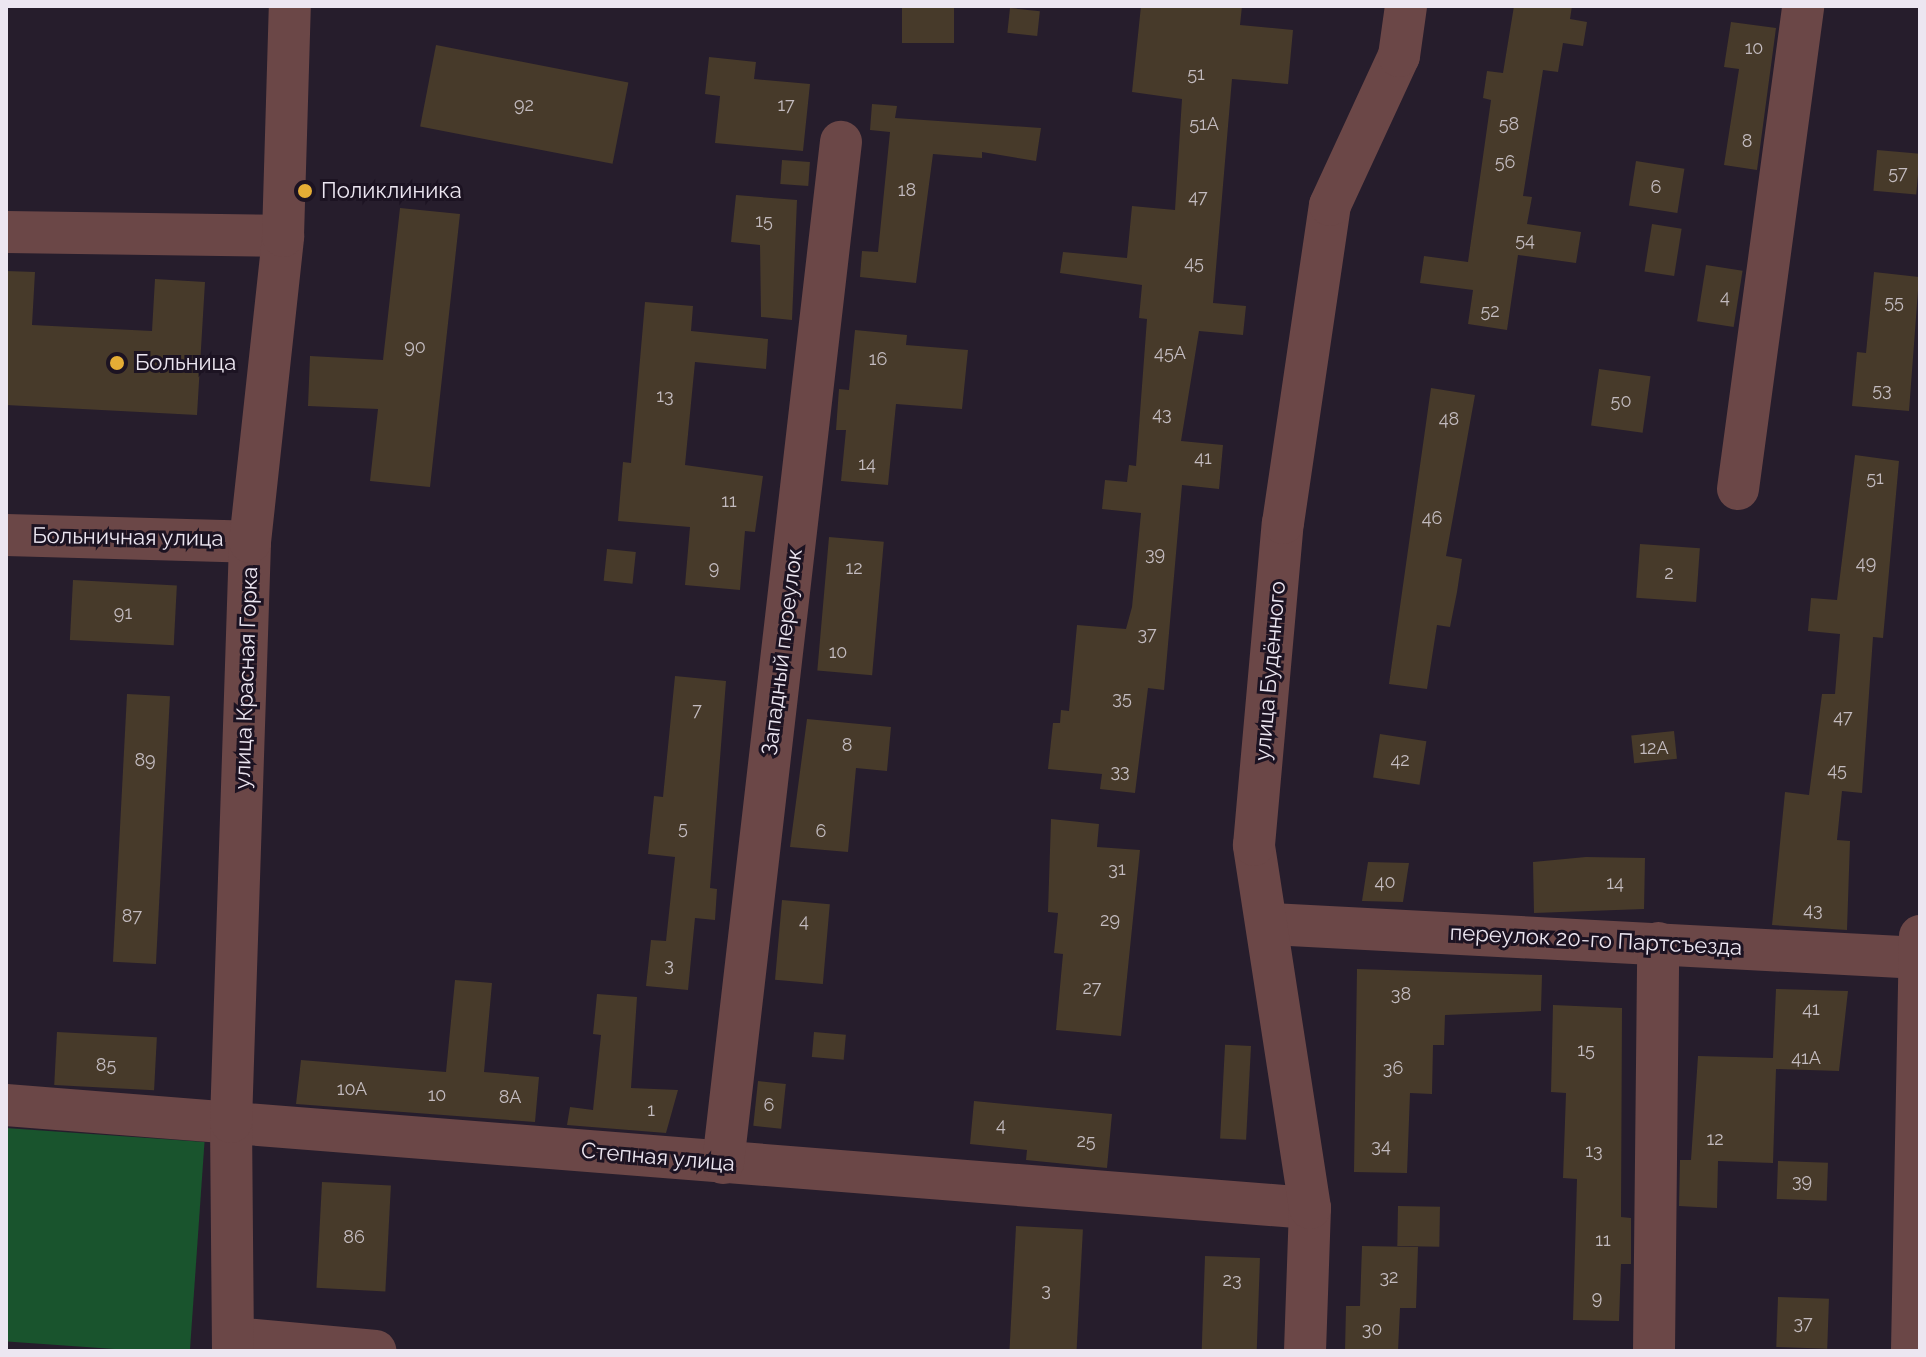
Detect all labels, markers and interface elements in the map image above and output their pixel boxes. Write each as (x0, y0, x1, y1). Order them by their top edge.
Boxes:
house number: 10 (1745, 37, 1763, 59)
house number: 51 (1187, 63, 1205, 85)
house number: 92 (514, 94, 534, 116)
house number: 17 (777, 94, 795, 116)
house number: 51А (1189, 113, 1219, 135)
house number: 58 (1499, 113, 1519, 135)
house number: 8 (1742, 130, 1752, 152)
house number: 56 (1495, 151, 1515, 173)
house number: 57 (1888, 162, 1908, 184)
house number: 6 (1651, 176, 1661, 198)
place label: Поликлиника (321, 178, 462, 204)
house number: 18 (898, 179, 916, 201)
marker: Поликлиника (296, 182, 314, 200)
house number: 47 (1188, 186, 1208, 208)
house number: 15 (755, 210, 773, 232)
house number: 54 (1515, 229, 1535, 251)
house number: 45 (1184, 252, 1204, 274)
house number: 4 (1720, 286, 1730, 308)
house number: 55 (1884, 291, 1904, 313)
house number: 52 (1480, 300, 1500, 322)
house number: 90 (404, 336, 426, 358)
house number: 45А (1154, 342, 1186, 364)
house number: 16 (869, 348, 887, 370)
place label: Больница (135, 350, 236, 376)
marker: Больница (106, 352, 128, 374)
house number: 53 (1872, 379, 1892, 401)
house number: 13 (656, 385, 674, 407)
house number: 50 (1611, 390, 1631, 412)
house number: 43 (1152, 403, 1172, 425)
house number: 48 (1439, 408, 1459, 430)
house number: 41 (1194, 447, 1212, 469)
house number: 14 (858, 453, 876, 475)
house number: 51 (1866, 467, 1884, 489)
house number: 11 (721, 490, 737, 512)
house number: 46 (1422, 507, 1442, 529)
street label: Больничная улица (32, 522, 224, 552)
house number: 39 (1145, 543, 1165, 565)
street label: Западный переулок (756, 547, 808, 757)
house number: 49 (1856, 552, 1876, 574)
house number: 9 (709, 557, 719, 579)
house number: 12 (845, 557, 863, 579)
house number: 2 (1664, 562, 1674, 584)
street label: улица Красная Горка (229, 566, 263, 790)
street label: улица Будённого (1249, 580, 1291, 762)
house number: 91 (114, 602, 132, 624)
house number: 37 (1137, 623, 1157, 645)
house number: 10 (829, 641, 847, 663)
house number: 35 (1112, 687, 1132, 709)
house number: 7 (692, 699, 702, 721)
house number: 47 (1833, 706, 1853, 728)
house number: 8 (842, 734, 852, 756)
house number: 12А (1639, 737, 1669, 759)
house number: 89 (134, 749, 156, 771)
house number: 42 (1390, 749, 1410, 771)
house number: 45 (1827, 759, 1847, 781)
house number: 33 (1110, 760, 1130, 782)
house number: 5 (678, 817, 688, 839)
house number: 6 (816, 820, 826, 842)
house number: 31 (1108, 858, 1126, 880)
house number: 40 (1375, 871, 1395, 893)
house number: 14 (1606, 872, 1624, 894)
house number: 43 (1803, 899, 1823, 921)
house number: 87 (122, 905, 142, 927)
house number: 29 (1100, 909, 1120, 931)
house number: 4 (799, 910, 809, 932)
street label: переулок 20-го Партсъезда (1449, 919, 1743, 961)
house number: 3 (664, 954, 674, 976)
house number: 27 (1082, 977, 1102, 999)
house number: 38 (1391, 983, 1411, 1005)
house number: 41 (1802, 998, 1820, 1020)
house number: 15 (1577, 1039, 1595, 1061)
house number: 41А (1791, 1047, 1821, 1069)
house number: 85 (96, 1054, 116, 1076)
house number: 36 (1383, 1057, 1403, 1079)
house number: 10А (337, 1078, 367, 1100)
house number: 10 (428, 1084, 446, 1106)
house number: 8А (499, 1086, 521, 1108)
house number: 6 (764, 1094, 774, 1116)
house number: 1 (647, 1099, 655, 1121)
house number: 4 (996, 1114, 1006, 1136)
house number: 12 (1706, 1128, 1724, 1150)
house number: 25 (1076, 1130, 1096, 1152)
house number: 34 (1371, 1135, 1391, 1157)
street label: Степная улица (580, 1137, 736, 1177)
house number: 13 (1585, 1140, 1603, 1162)
house number: 39 (1792, 1170, 1812, 1192)
house number: 86 (343, 1226, 365, 1248)
house number: 11 (1595, 1229, 1611, 1251)
house number: 32 (1380, 1266, 1398, 1288)
house number: 23 (1223, 1269, 1241, 1291)
house number: 3 (1041, 1279, 1051, 1301)
house number: 9 (1592, 1287, 1602, 1309)
house number: 37 (1793, 1312, 1813, 1334)
house number: 30 (1362, 1318, 1382, 1340)

